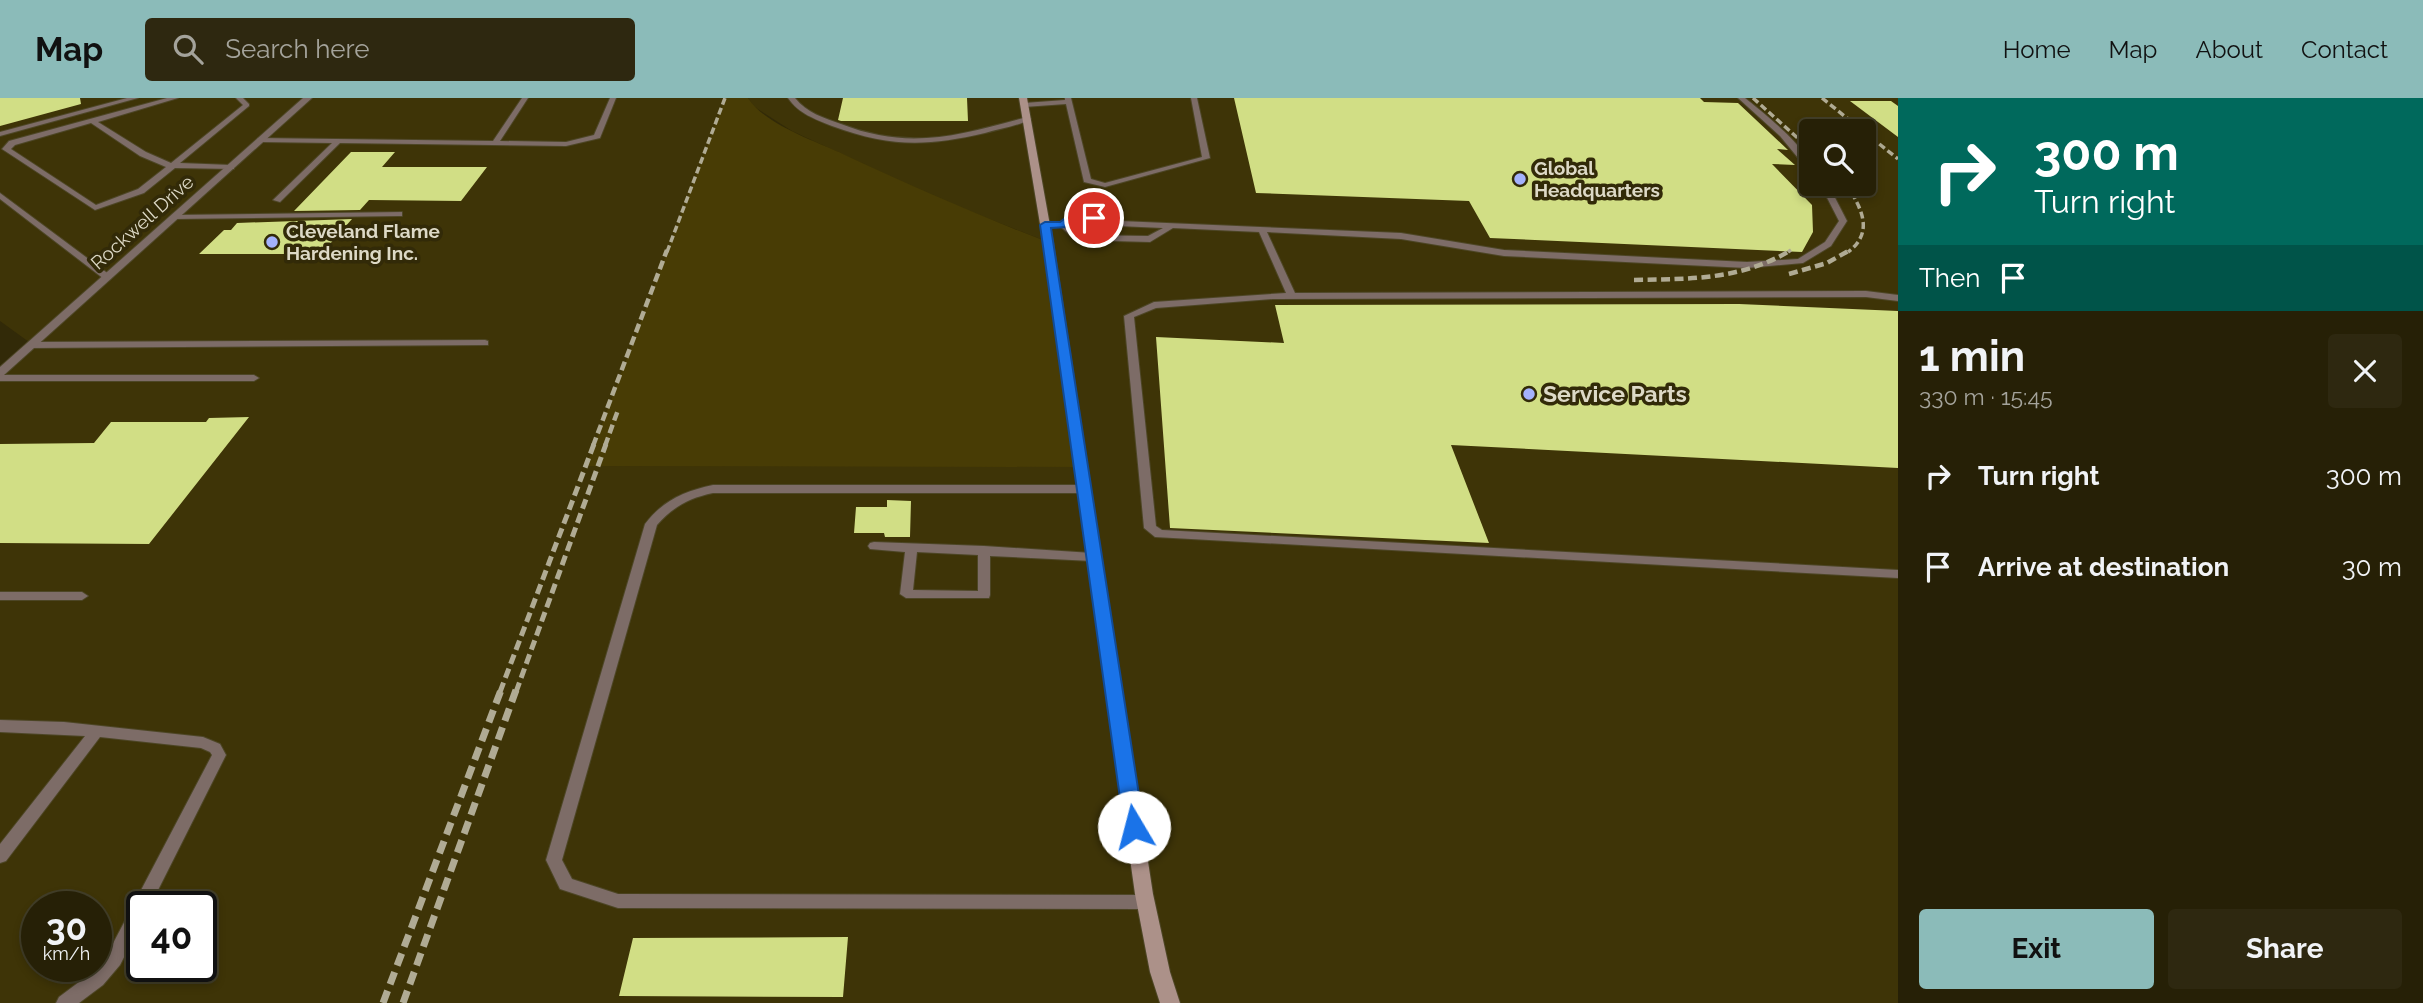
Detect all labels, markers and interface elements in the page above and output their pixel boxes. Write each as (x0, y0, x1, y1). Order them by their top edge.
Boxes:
search box (145, 18, 635, 81)
text: Map (35, 30, 103, 69)
icon: search (169, 30, 207, 68)
text: Search here (225, 34, 370, 64)
text: Home (2003, 35, 2071, 64)
text: Map (2109, 35, 2157, 64)
text: About (2195, 35, 2263, 64)
text: Contact (2301, 35, 2388, 64)
map controls (1799, 119, 1876, 196)
button: search (1799, 119, 1876, 196)
text: 300 m (2034, 124, 2179, 181)
icon: right (1919, 126, 2010, 217)
place label: Global Headquarters (1534, 157, 1660, 201)
street label: Rockwell Drive (86, 170, 198, 274)
marker: Global Headquarters (1512, 171, 1528, 187)
text: Turn right (2034, 183, 2175, 220)
pin (1064, 188, 1124, 248)
icon: arrive (1075, 199, 1113, 237)
place label: Cleveland Flame Hardening Inc. (286, 220, 440, 264)
marker: Cleveland Flame Hardening Inc. (264, 234, 280, 250)
icon: arrive (1994, 259, 2032, 297)
text: Then (1919, 263, 1980, 293)
text: 1 min (1919, 332, 2025, 381)
button: close (2328, 334, 2402, 408)
place label: Service Parts (1543, 380, 1687, 407)
text: 330 m · 15:45 (1919, 383, 2053, 410)
marker: Service Parts (1521, 386, 1537, 402)
icon: right (1919, 457, 1957, 495)
text: Turn right (1978, 461, 2099, 491)
text: 300 m (2326, 461, 2402, 491)
icon: arrive (1919, 548, 1957, 586)
text: Arrive at destination (1978, 552, 2229, 582)
text: 30 m (2342, 552, 2402, 582)
position arrow (1097, 790, 1171, 864)
speed limit sign: 40 (126, 891, 217, 982)
text: 30 (46, 907, 87, 948)
button: Exit (1919, 909, 2154, 989)
button: Share (2168, 909, 2402, 989)
text: km/h (43, 943, 90, 964)

